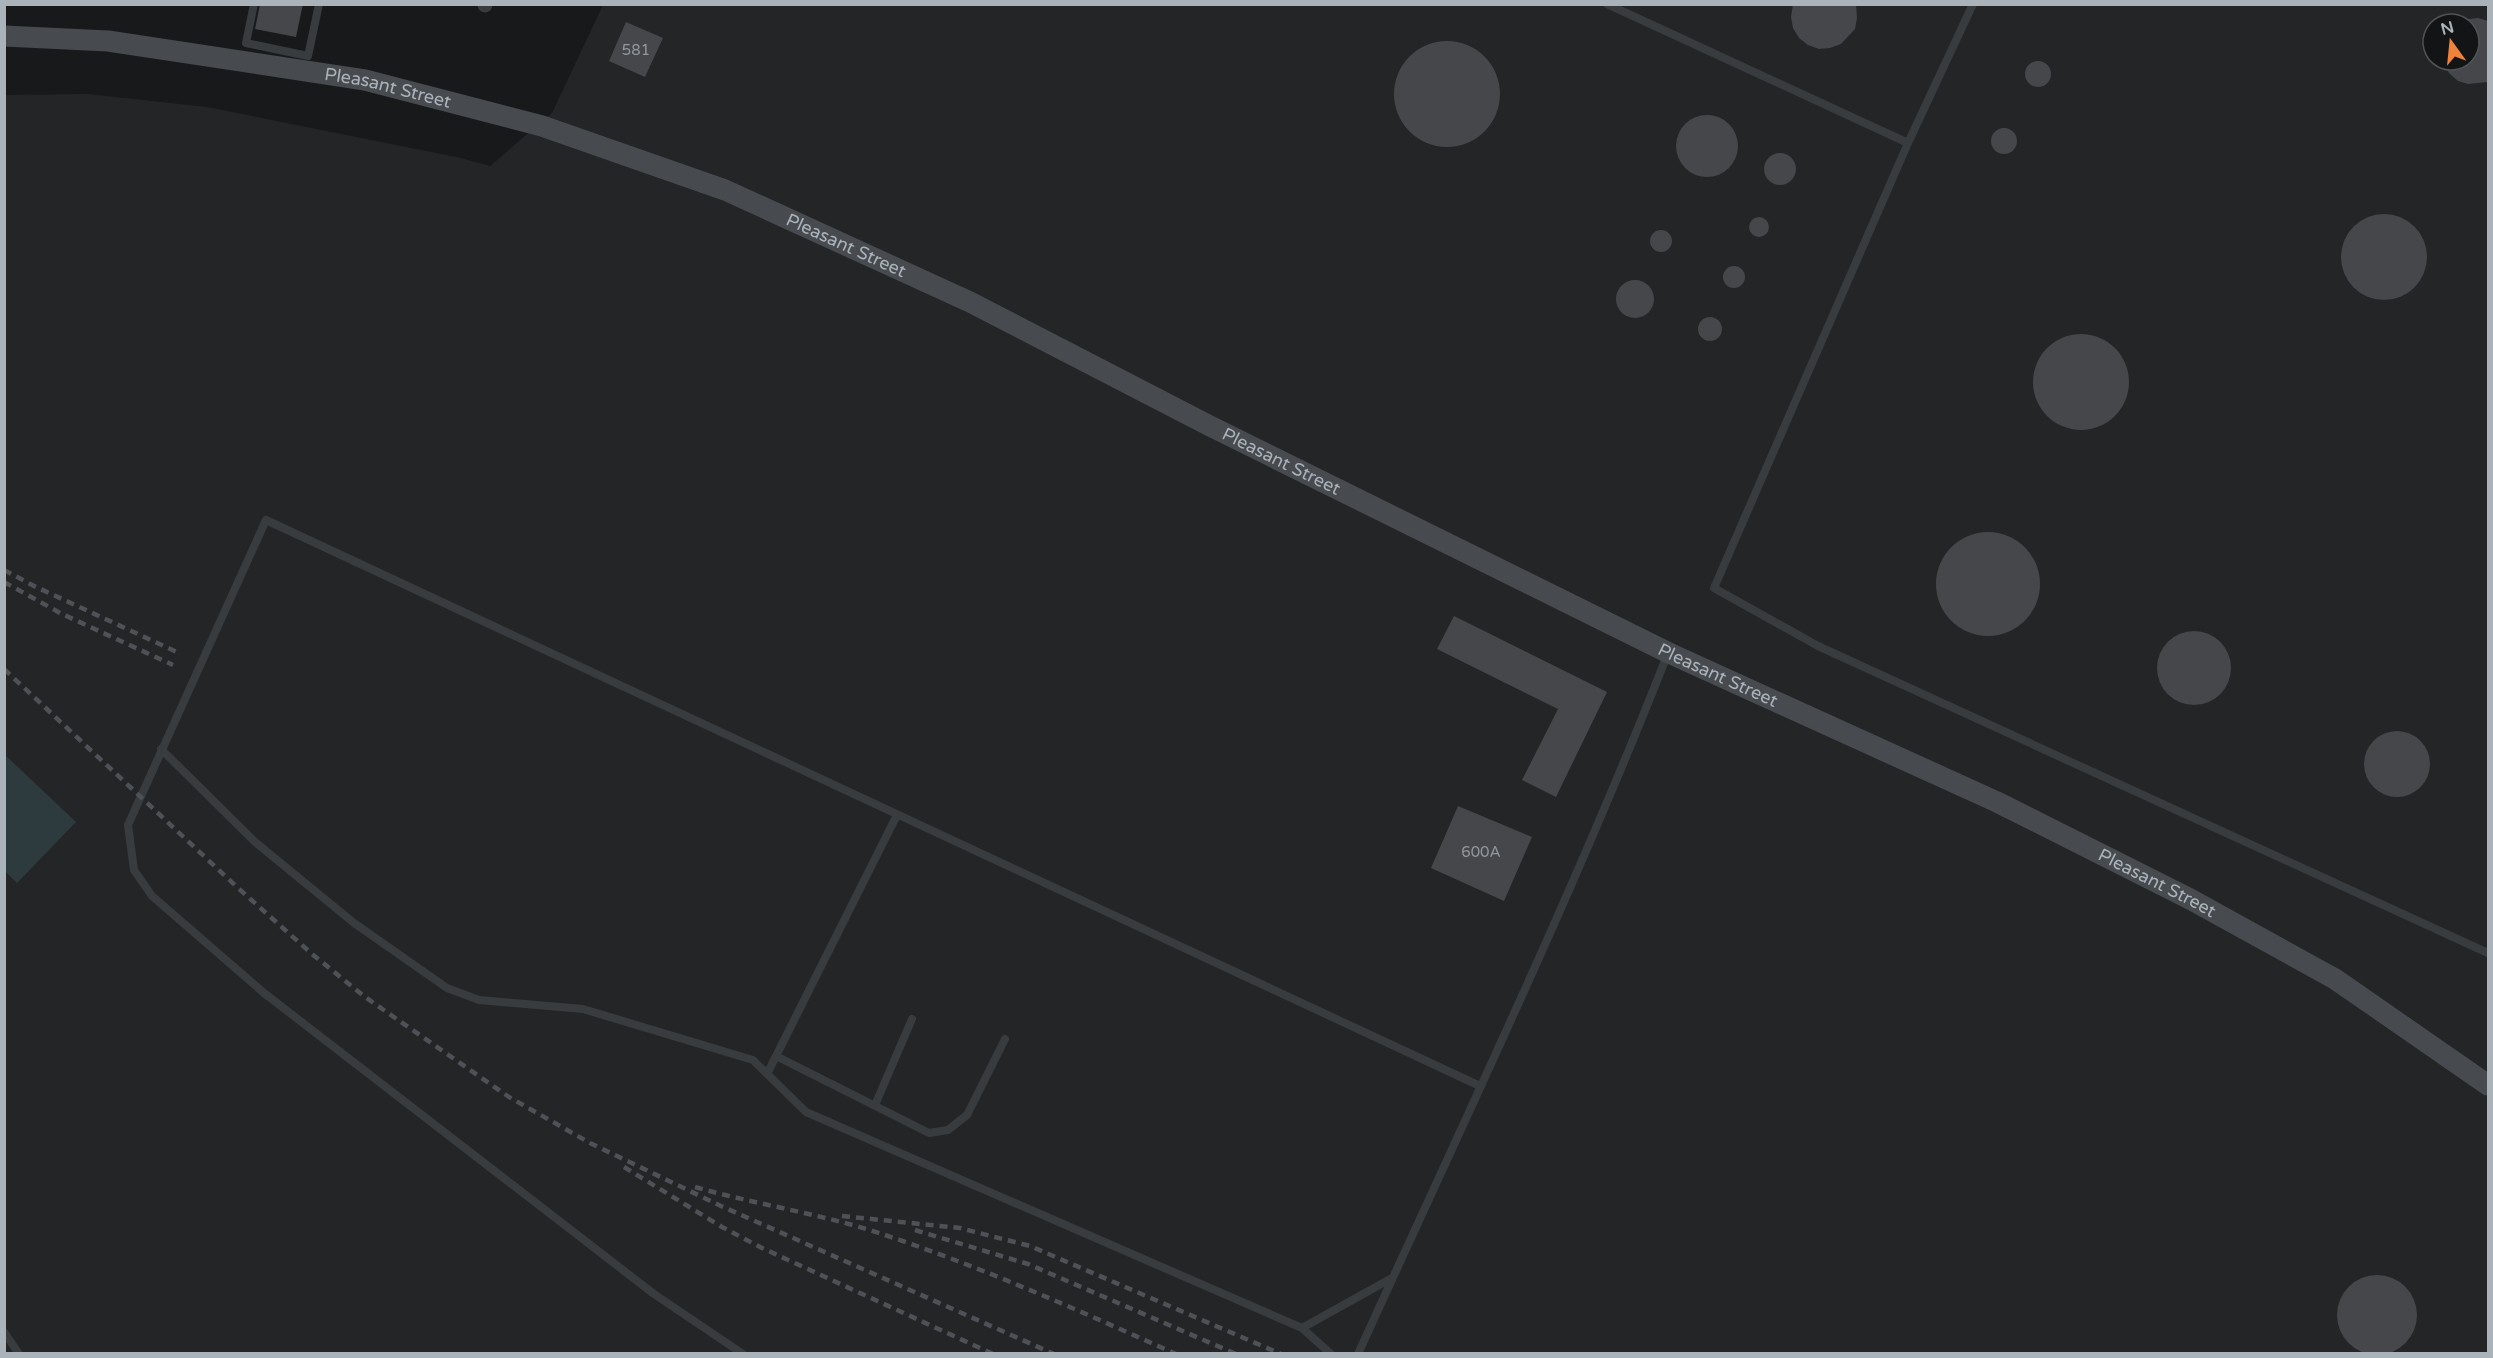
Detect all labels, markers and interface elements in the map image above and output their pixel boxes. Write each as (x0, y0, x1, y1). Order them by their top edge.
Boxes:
north arrow (2421, 12, 2481, 72)
text: N (2439, 17, 2456, 40)
house number: 581 (622, 41, 650, 59)
street label: Pleasant Street (323, 63, 454, 113)
street label: Pleasant Street (783, 208, 910, 282)
street label: Pleasant Street (1219, 423, 1344, 500)
street label: Pleasant Street (1654, 638, 1781, 712)
house number: 600A (1461, 843, 1501, 861)
street label: Pleasant Street (2094, 844, 2220, 922)

